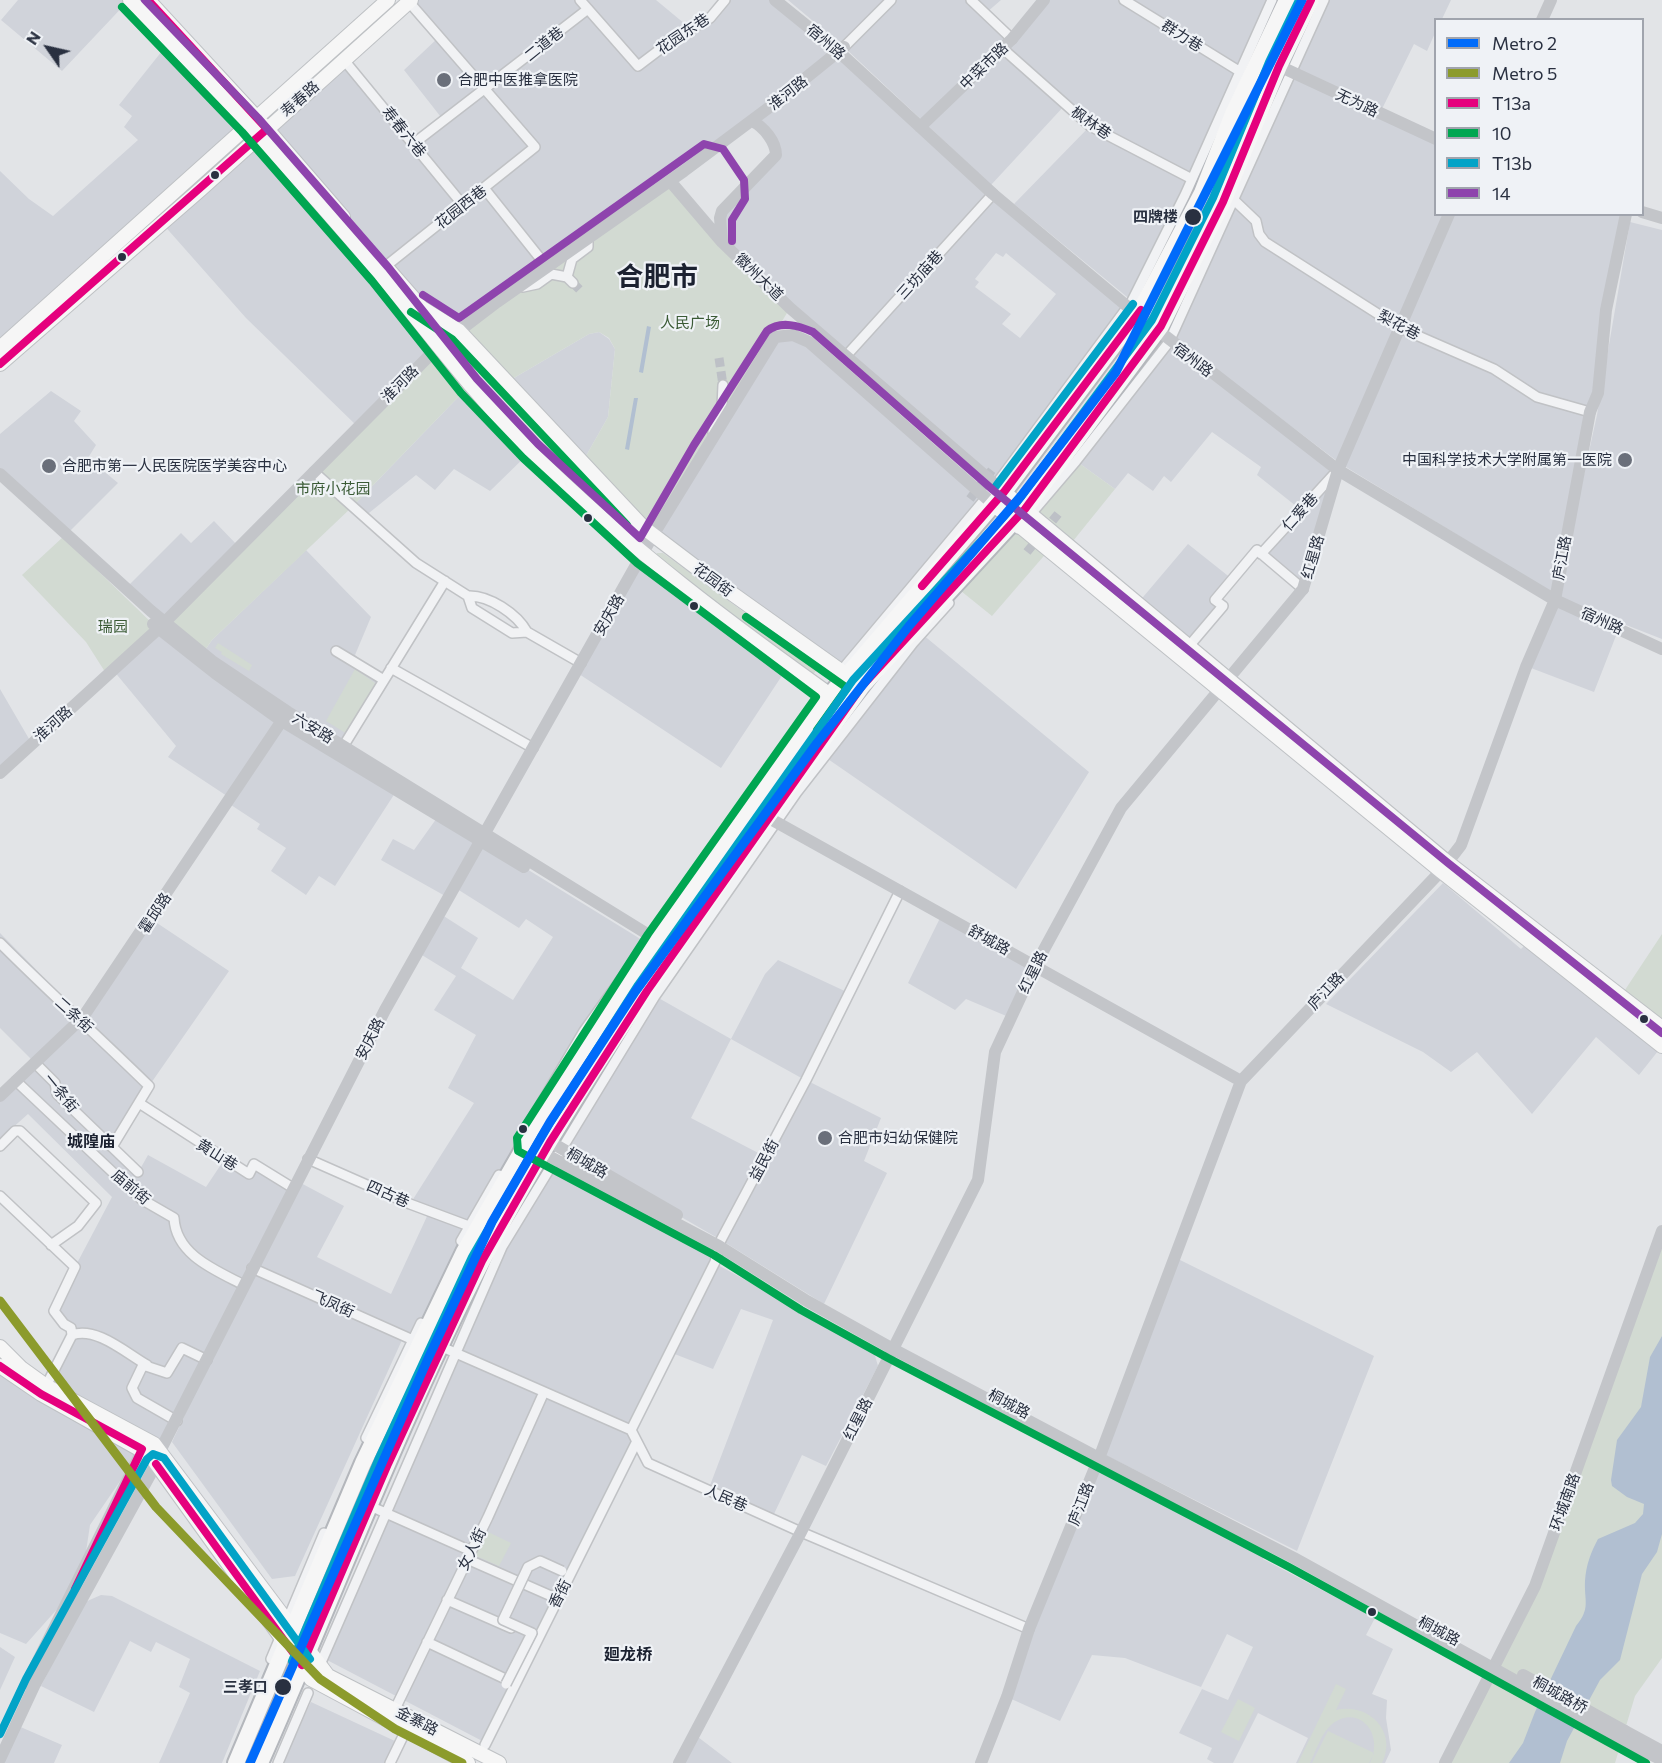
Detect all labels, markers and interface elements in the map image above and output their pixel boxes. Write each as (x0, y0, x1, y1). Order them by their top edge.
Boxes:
street label: 花园东巷 (653, 10, 713, 58)
street label: 群力巷 (1158, 16, 1206, 56)
north arrow (18, 18, 78, 78)
legend (1434, 18, 1644, 216)
street label: 宿州路 (803, 21, 849, 63)
street label: 二道巷 (521, 23, 567, 65)
text: N (21, 27, 44, 48)
text: Metro 2 (1492, 32, 1557, 54)
street label: 中菜市路 (956, 39, 1012, 93)
text: Metro 5 (1492, 62, 1557, 84)
marker: 合肥中医推拿医院 (435, 71, 453, 89)
place label: 合肥中医推拿医院 (458, 71, 578, 89)
street label: 淮河路 (765, 72, 811, 114)
street label: 寿春路 (277, 77, 323, 121)
street label: 无为路 (1333, 85, 1381, 121)
text: T13a (1492, 92, 1531, 114)
street label: 寿春六巷 (378, 103, 430, 161)
street label: 枫林巷 (1067, 103, 1115, 143)
text: 10 (1492, 122, 1511, 144)
text: T13b (1492, 152, 1532, 174)
unlabelled marker (209, 169, 221, 181)
street label: 花园西巷 (432, 181, 490, 233)
text: 14 (1492, 182, 1511, 204)
marker: 四牌楼 (1183, 207, 1203, 227)
place label: 四牌楼 (1133, 208, 1178, 226)
street label: 三坊庙巷 (893, 247, 947, 303)
street label: 徽州大道 (731, 250, 787, 304)
unlabelled marker (116, 251, 128, 263)
district label: 合肥市 (617, 261, 697, 293)
street label: 梨花巷 (1375, 306, 1423, 344)
park label: 人民广场 (660, 314, 720, 332)
street label: 宿州路 (1170, 339, 1216, 381)
street label: 淮河路 (378, 362, 422, 406)
place label: 中国科学技术大学附属第一医院 (1402, 451, 1612, 469)
marker: 中国科学技术大学附属第一医院 (1616, 451, 1634, 469)
marker: 合肥市第一人民医院医学美容中心 (40, 457, 58, 475)
place label: 合肥市第一人民医院医学美容中心 (62, 457, 287, 475)
park label: 市府小花园 (296, 480, 370, 498)
street label: 仁爱巷 (1278, 489, 1322, 535)
unlabelled marker (582, 512, 594, 524)
street label: 红星路 (1298, 533, 1328, 581)
street label: 庐江路 (1549, 534, 1575, 582)
street label: 花园街 (690, 559, 736, 601)
street label: 安庆路 (590, 591, 628, 639)
unlabelled marker (688, 600, 700, 612)
street label: 宿州路 (1578, 604, 1626, 638)
park label: 瑞园 (98, 618, 128, 636)
street label: 淮河路 (30, 702, 76, 746)
street label: 六安路 (289, 709, 337, 747)
street label: 霍邱路 (135, 889, 175, 937)
street label: 舒城路 (965, 921, 1013, 959)
street label: 红星路 (1015, 948, 1051, 996)
street label: 庐江路 (1304, 968, 1348, 1014)
street label: 二条街 (51, 993, 97, 1037)
unlabelled marker (1638, 1013, 1650, 1025)
street label: 安庆路 (352, 1015, 388, 1063)
street label: 一条街 (40, 1070, 82, 1116)
unlabelled marker (517, 1123, 529, 1135)
marker: 合肥市妇幼保健院 (816, 1129, 834, 1147)
place label: 合肥市妇幼保健院 (838, 1129, 958, 1147)
district label: 城隍庙 (67, 1132, 115, 1152)
street label: 黄山巷 (193, 1135, 241, 1175)
street label: 益民街 (745, 1136, 783, 1184)
street label: 桐城路 (563, 1144, 611, 1182)
street label: 庙前街 (108, 1166, 154, 1208)
street label: 四古巷 (364, 1177, 412, 1211)
street label: 飞凤街 (309, 1287, 357, 1321)
street label: 桐城路 (985, 1385, 1033, 1423)
street label: 红星路 (840, 1395, 876, 1443)
street label: 环城南路 (1546, 1471, 1584, 1533)
street label: 庐江路 (1065, 1480, 1097, 1528)
street label: 人民巷 (702, 1481, 750, 1515)
street label: 女人街 (454, 1525, 490, 1573)
street label: 香街 (545, 1577, 575, 1611)
unlabelled marker (1366, 1606, 1378, 1618)
street label: 桐城路 (1415, 1612, 1463, 1650)
district label: 廻龙桥 (604, 1645, 652, 1665)
street label: 桐城路桥 (1529, 1673, 1591, 1717)
marker: 三孝口 (273, 1677, 293, 1697)
place label: 三孝口 (223, 1678, 268, 1696)
street label: 金寨路 (393, 1703, 441, 1739)

